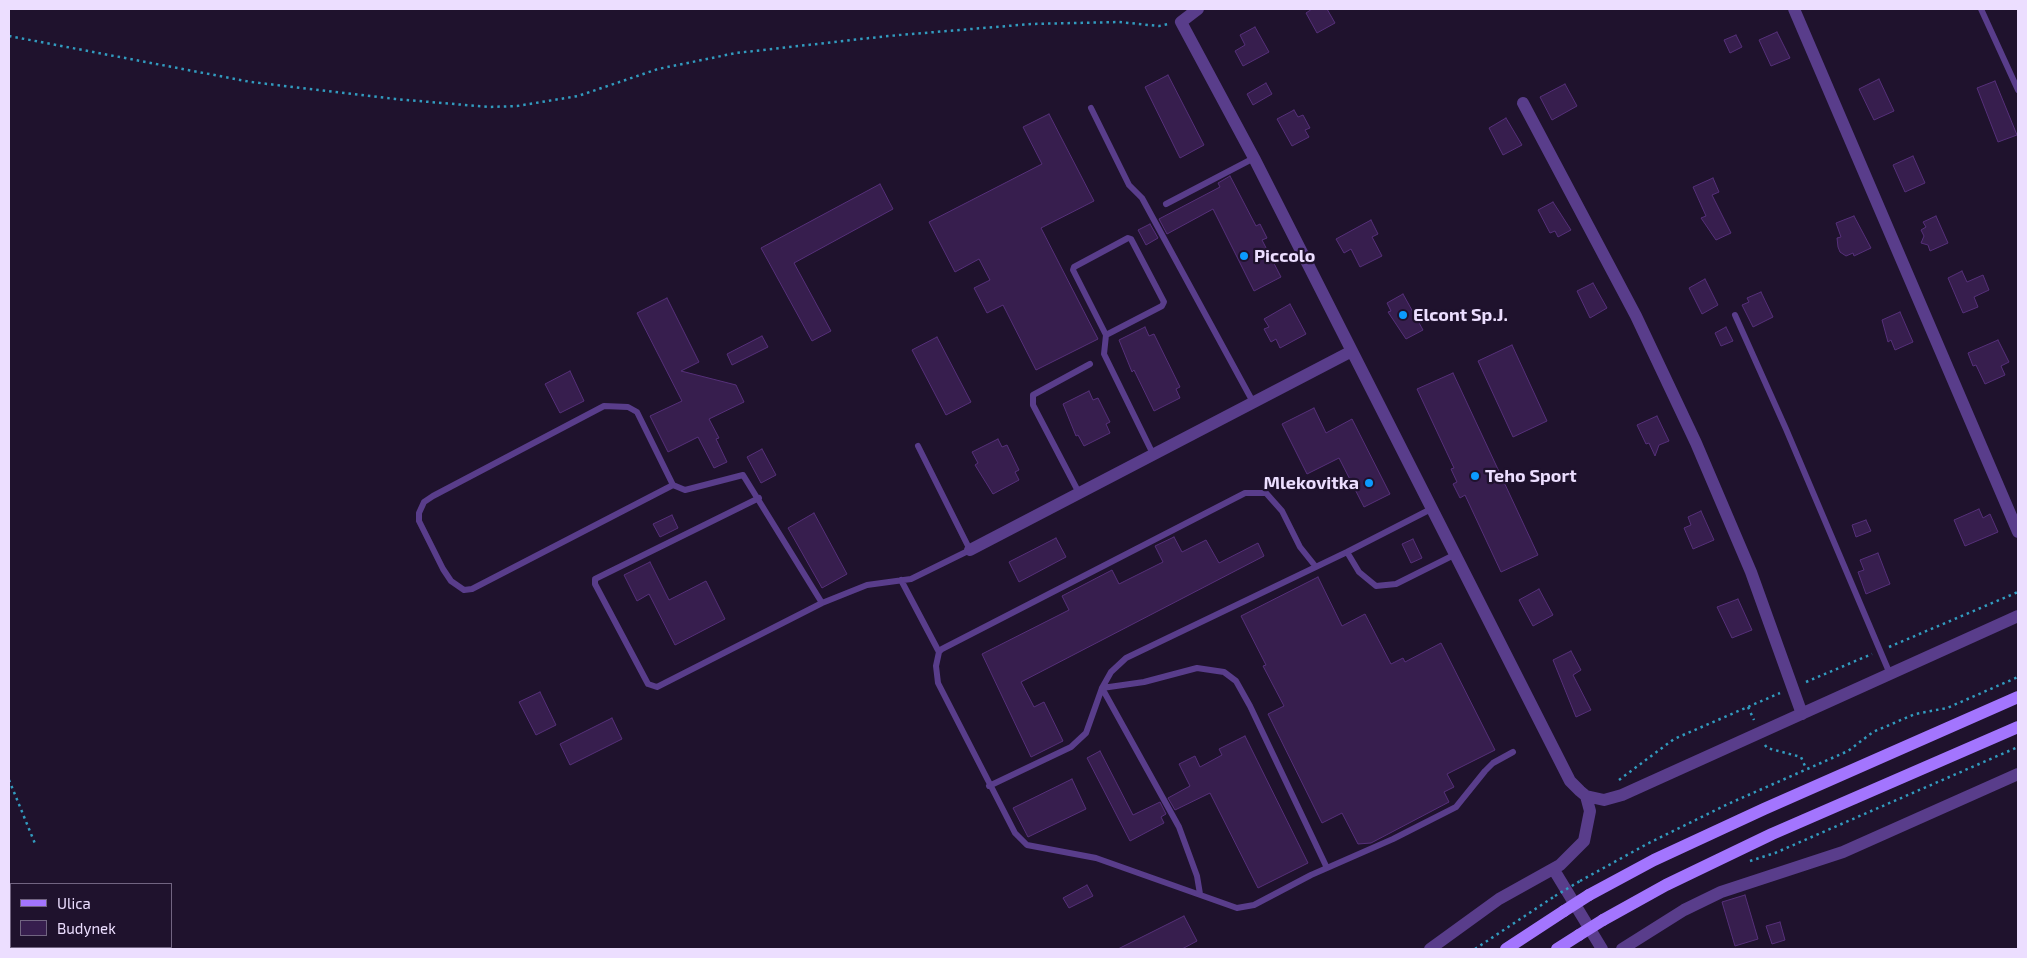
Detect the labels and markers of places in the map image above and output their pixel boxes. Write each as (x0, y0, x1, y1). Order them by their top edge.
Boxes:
place label: Piccolo (1254, 245, 1315, 267)
marker: Piccolo (1238, 250, 1250, 262)
place label: Elcont Sp.J. (1413, 304, 1508, 326)
marker: Elcont Sp.J. (1397, 309, 1409, 321)
place label: Teho Sport (1485, 465, 1577, 487)
marker: Teho Sport (1469, 470, 1481, 482)
place label: Mlekovitka (1263, 472, 1359, 494)
marker: Mlekovitka (1363, 477, 1375, 489)

